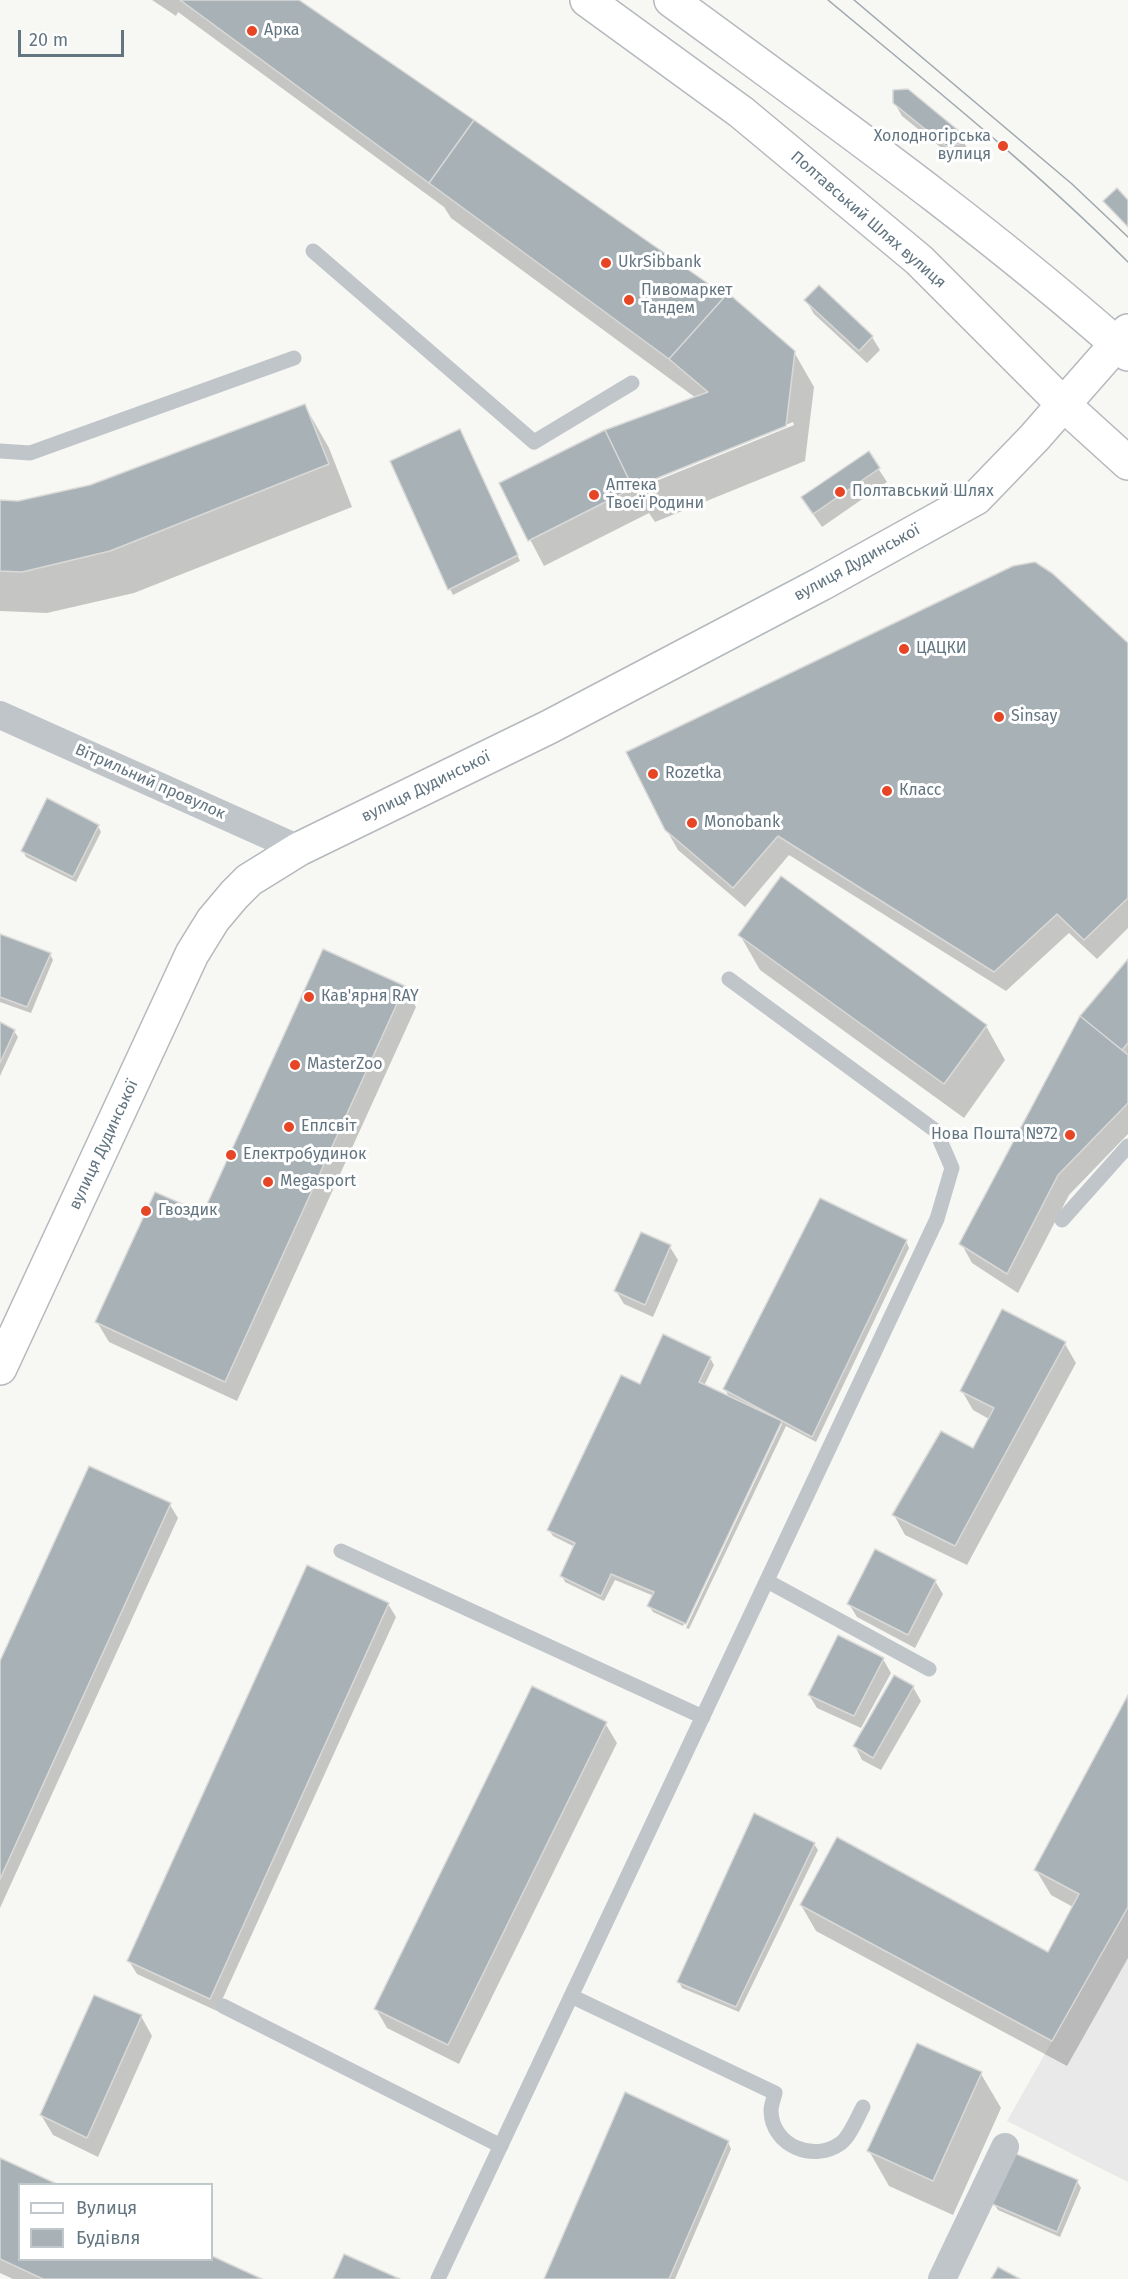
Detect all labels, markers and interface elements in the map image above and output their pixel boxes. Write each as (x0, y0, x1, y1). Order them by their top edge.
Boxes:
scale bar (21, 18, 128, 56)
place label: Арка (264, 21, 299, 41)
marker: Арка (245, 24, 259, 38)
text: 20 m (29, 29, 68, 51)
place label: Холодногірська вулиця (874, 127, 991, 165)
marker: Холодногірська вулиця (996, 139, 1010, 153)
street label: Полтавський Шлях вулиця (786, 147, 950, 293)
place label: UkrSibbank (618, 253, 701, 273)
marker: UkrSibbank (599, 256, 613, 270)
place label: Пивомаркет Тандем (641, 281, 732, 319)
marker: Пивомаркет Тандем (622, 293, 636, 307)
place label: Аптека Твоєї Родини (606, 476, 704, 514)
place label: Полтавський Шлях (852, 482, 994, 502)
marker: Полтавський Шлях (833, 485, 847, 499)
marker: Аптека Твоєї Родини (587, 488, 601, 502)
street label: вулиця Дудинської (791, 520, 923, 606)
place label: ЦАЦКИ (916, 639, 967, 659)
marker: ЦАЦКИ (897, 642, 911, 656)
place label: Sinsay (1011, 707, 1057, 727)
marker: Sinsay (992, 710, 1006, 724)
street label: Вітрильний провулок (72, 740, 228, 824)
street label: вулиця Дудинської (358, 747, 494, 827)
place label: Rozetka (665, 764, 722, 784)
marker: Rozetka (646, 767, 660, 781)
place label: Класс (899, 781, 941, 801)
marker: Класс (880, 784, 894, 798)
place label: Monobank (704, 813, 780, 833)
marker: Monobank (685, 816, 699, 830)
place label: Кав'ярня RAY (321, 987, 419, 1007)
marker: Кав'ярня RAY (302, 990, 316, 1004)
place label: MasterZoo (307, 1055, 383, 1075)
marker: MasterZoo (288, 1058, 302, 1072)
street label: вулиця Дудинської (65, 1077, 143, 1213)
place label: Еплсвіт (301, 1117, 356, 1137)
marker: Еплсвіт (282, 1120, 296, 1134)
place label: Нова Пошта №72 (931, 1125, 1058, 1145)
marker: Нова Пошта №72 (1063, 1128, 1077, 1142)
place label: Електробудинок (243, 1145, 366, 1165)
marker: Електробудинок (224, 1148, 238, 1162)
place label: Megasport (280, 1172, 356, 1192)
marker: Megasport (261, 1175, 275, 1189)
place label: Гвоздик (158, 1201, 217, 1221)
marker: Гвоздик (139, 1204, 153, 1218)
legend (18, 2183, 213, 2261)
text: Вулиця (76, 2197, 137, 2219)
text: Будівля (76, 2227, 140, 2249)

